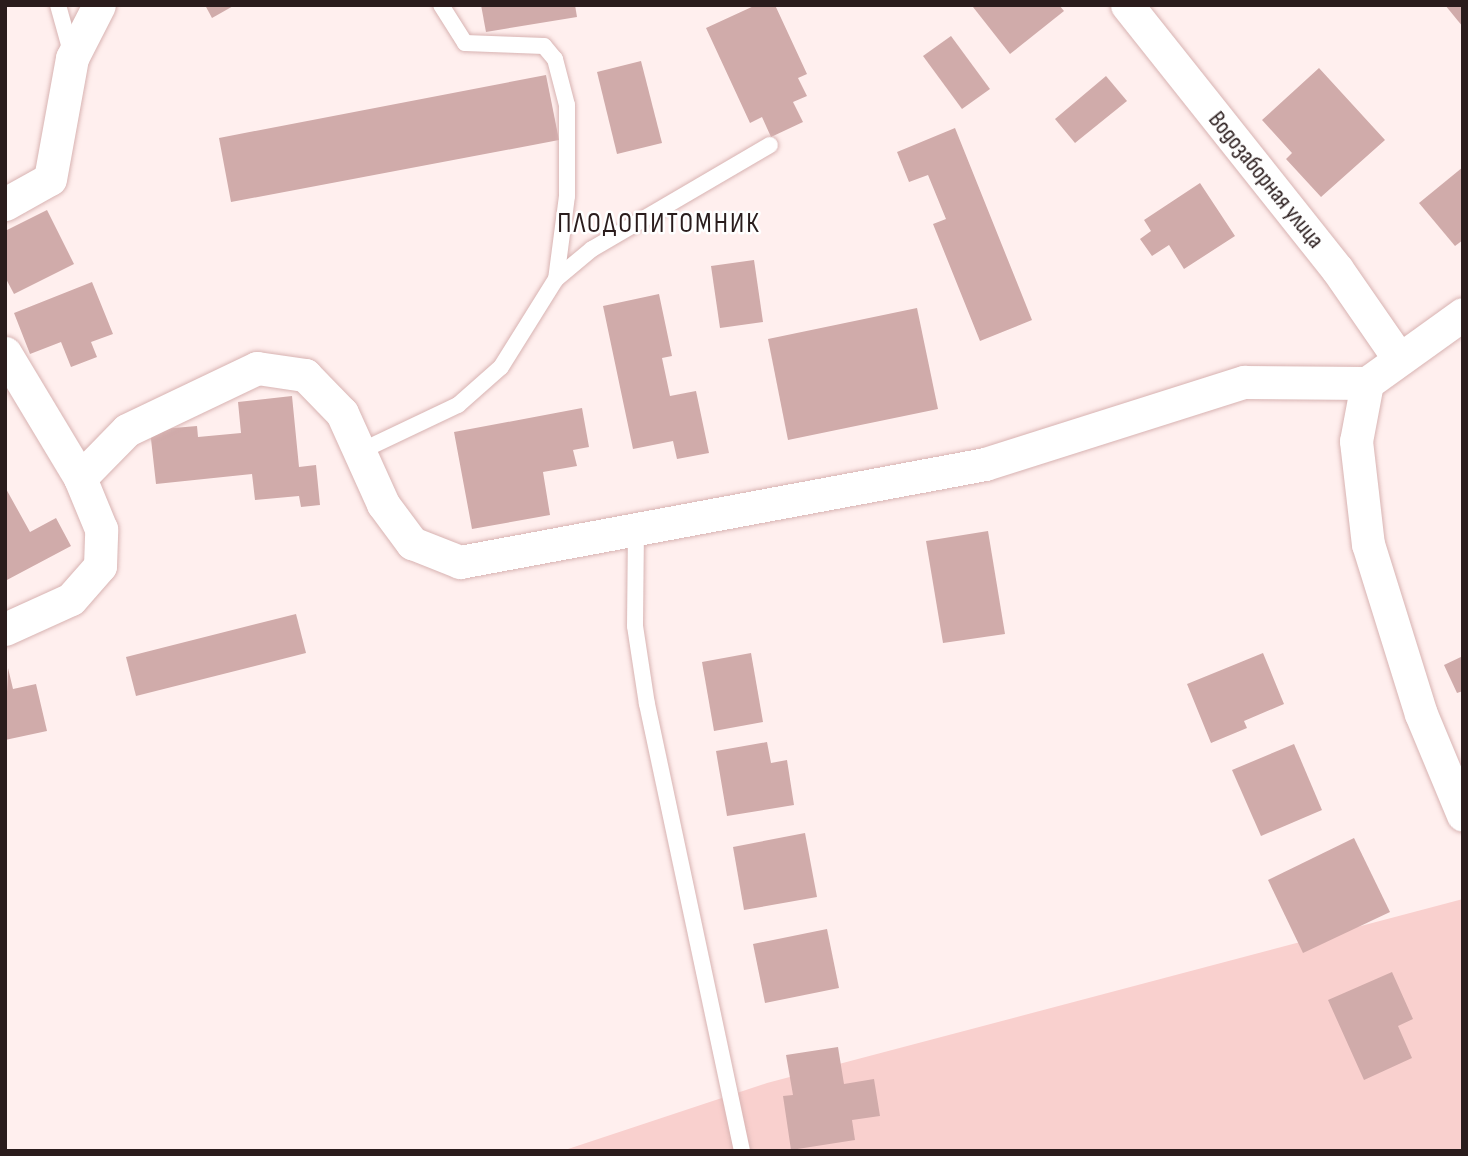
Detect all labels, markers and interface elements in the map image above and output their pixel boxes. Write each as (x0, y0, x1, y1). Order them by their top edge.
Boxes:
street label: Водозаборная улица (1202, 106, 1330, 254)
district label: ПЛОДОПИТОМНИК (559, 207, 759, 241)

